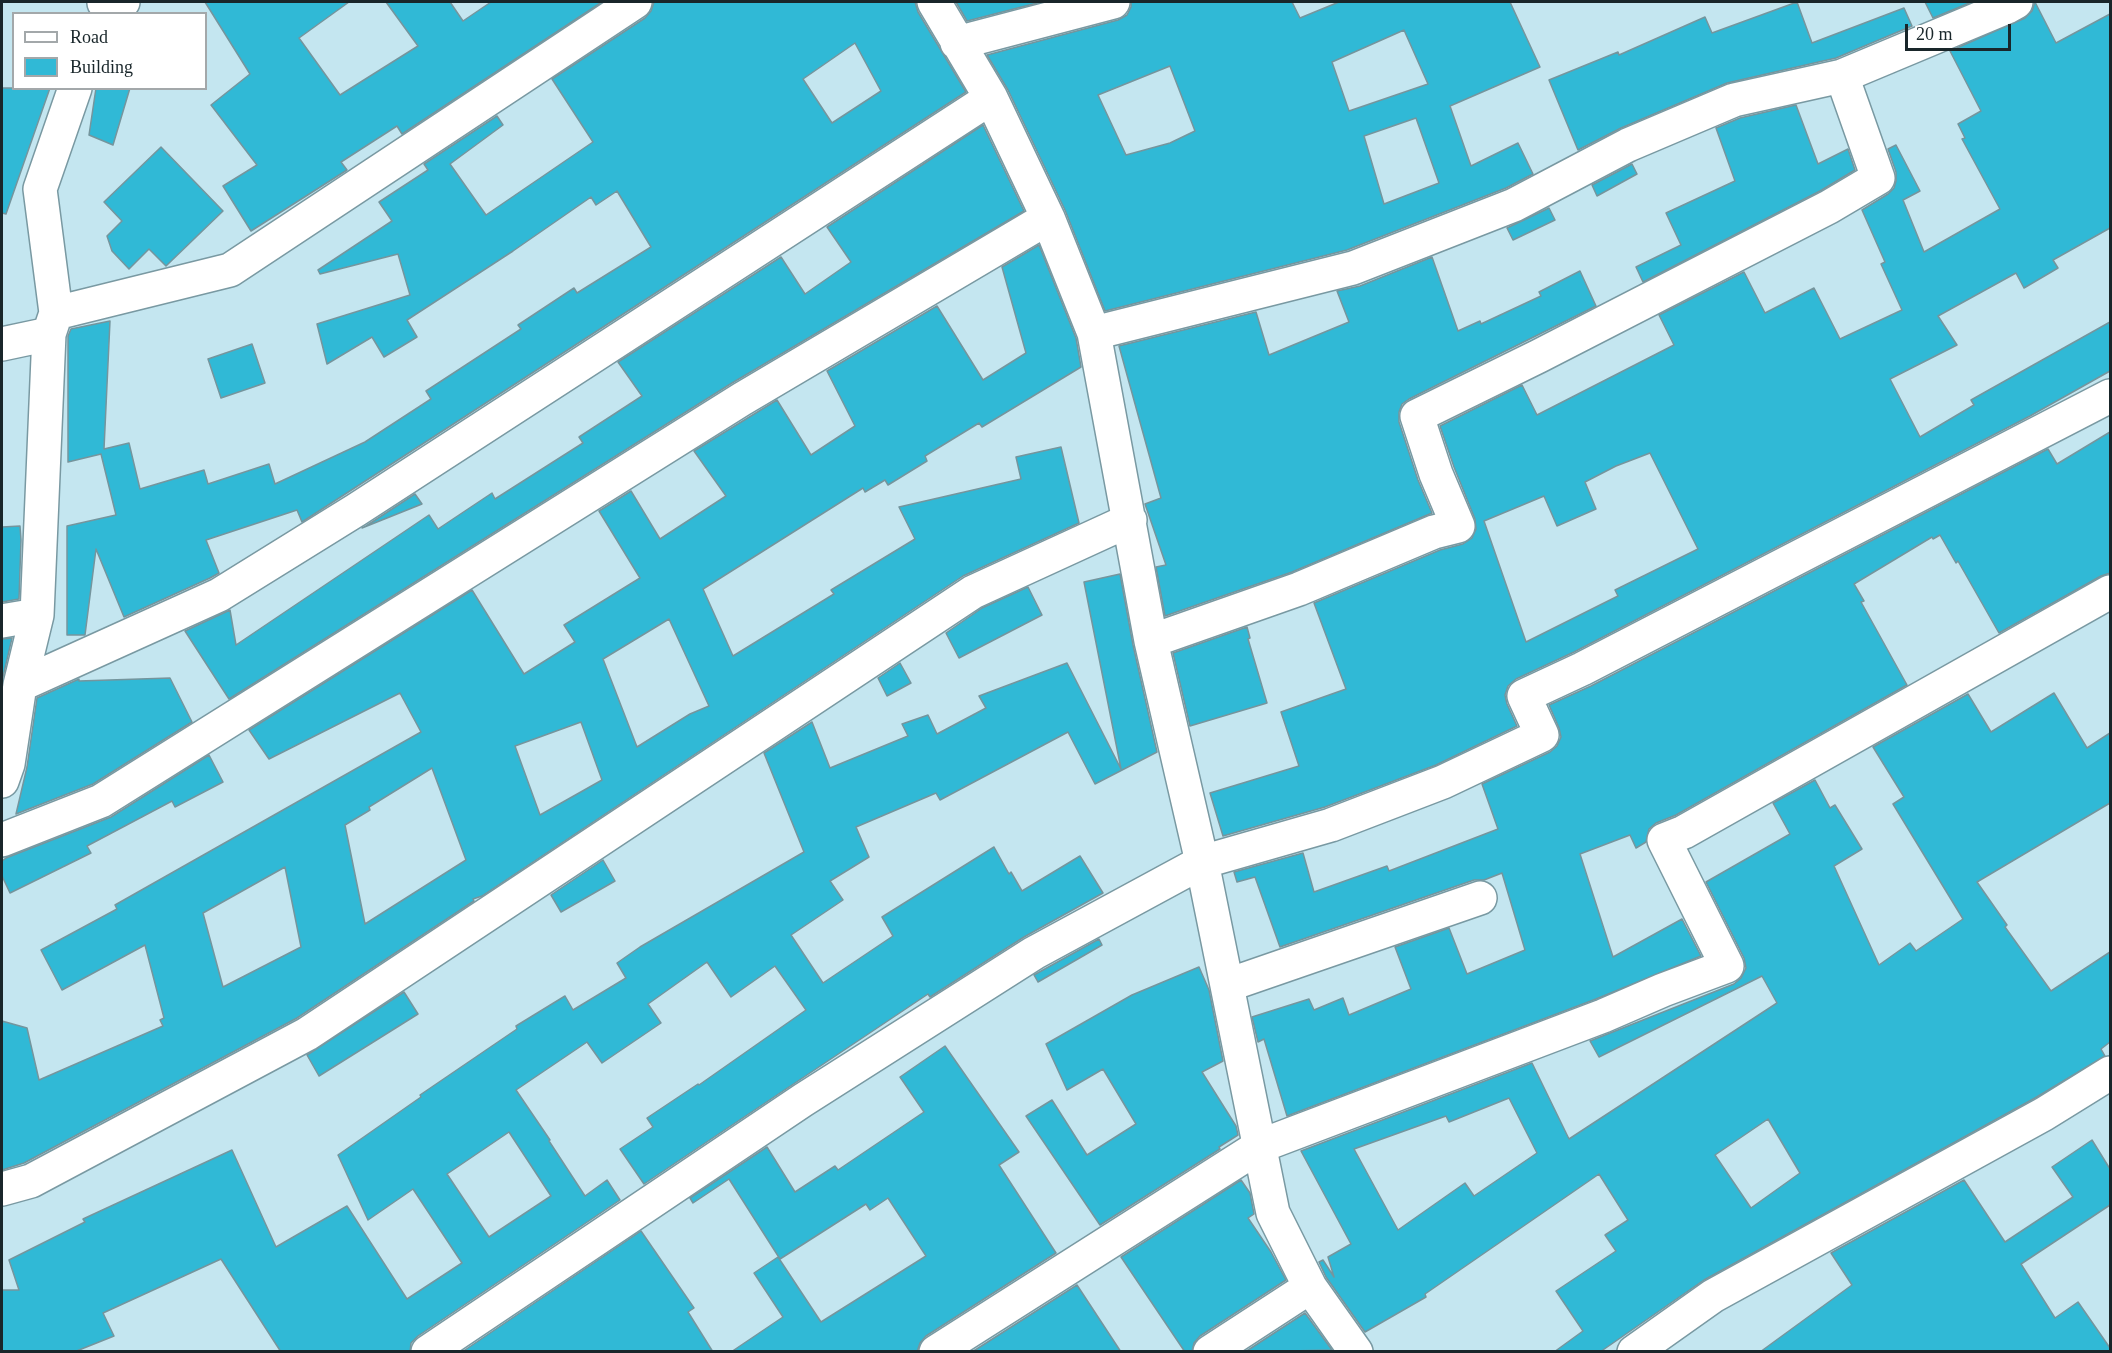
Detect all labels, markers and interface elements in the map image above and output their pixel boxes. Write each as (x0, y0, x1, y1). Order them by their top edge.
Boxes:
legend (12, 12, 207, 90)
scale bar (1908, 12, 2014, 50)
text: 20 m (1916, 24, 1953, 44)
text: Road (70, 27, 108, 47)
text: Building (70, 57, 133, 77)

